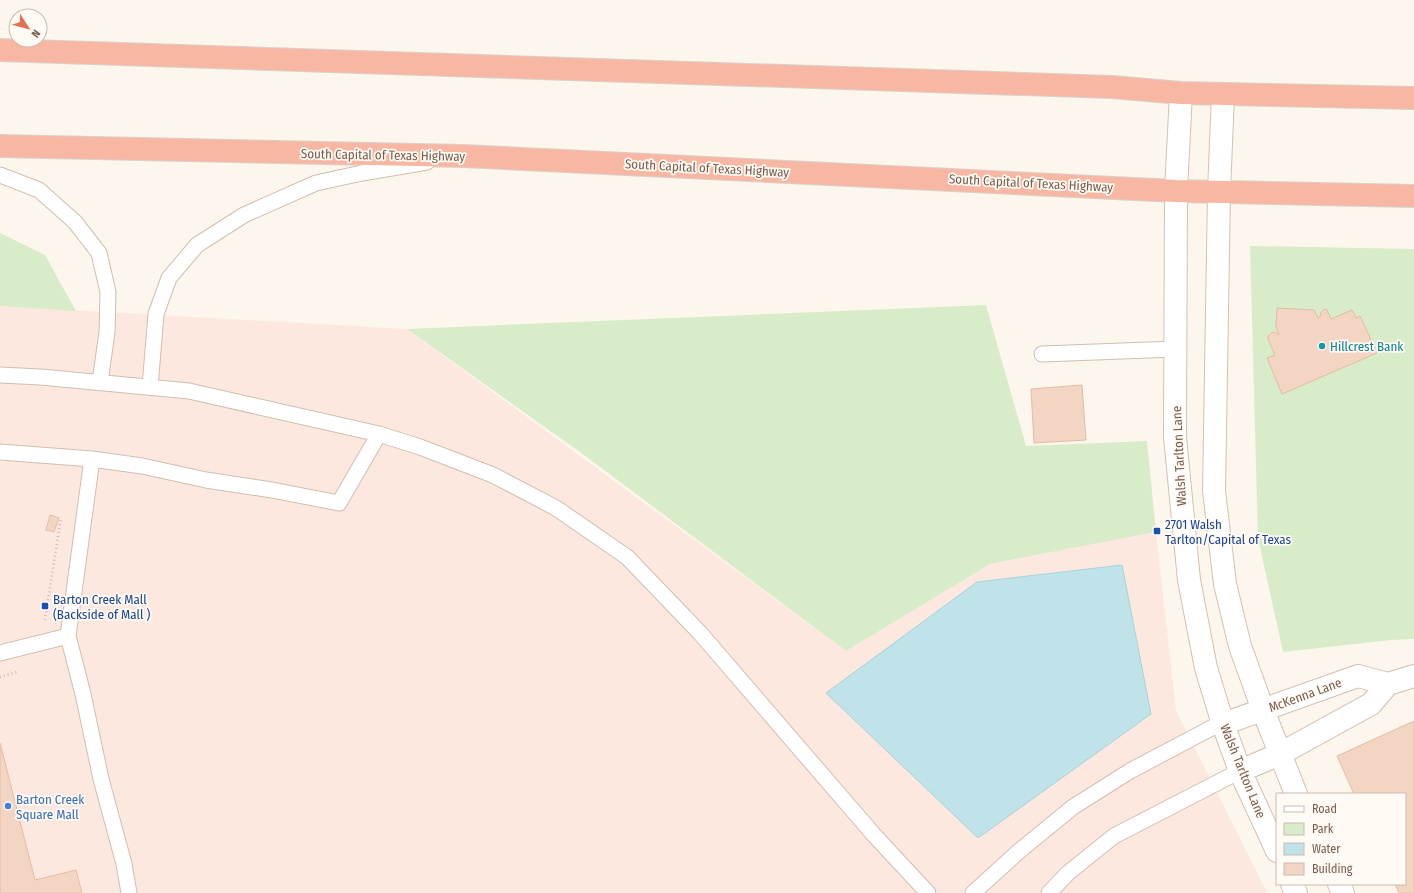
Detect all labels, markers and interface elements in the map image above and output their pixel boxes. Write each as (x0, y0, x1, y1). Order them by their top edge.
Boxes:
north arrow (8, 8, 48, 48)
text: N (28, 27, 43, 40)
street label: South Capital of Texas Highway (301, 146, 466, 164)
street label: South Capital of Texas Highway (624, 156, 790, 180)
street label: South Capital of Texas Highway (948, 171, 1114, 195)
place label: Hillcrest Bank (1330, 339, 1404, 354)
marker: Hillcrest Bank (1317, 341, 1327, 351)
street label: Walsh Tarlton Lane (1169, 406, 1189, 506)
place label: 2701 Walsh Tarlton/Capital of Texas (1165, 517, 1291, 547)
marker: 2701 Walsh Tarlton/Capital of Texas (1152, 526, 1162, 536)
place label: Barton Creek Mall (Backside of Mall ) (53, 592, 150, 622)
marker: Barton Creek Mall (Backside of Mall ) (40, 601, 50, 611)
street label: McKenna Lane (1267, 675, 1343, 715)
street label: Walsh Tarlton Lane (1217, 722, 1269, 820)
place label: Barton Creek Square Mall (16, 792, 85, 822)
legend (1276, 793, 1406, 885)
marker: Barton Creek Square Mall (3, 801, 13, 811)
text: Road (1312, 802, 1337, 816)
text: Park (1312, 822, 1334, 836)
text: Water (1312, 842, 1341, 856)
text: Building (1312, 862, 1353, 876)

